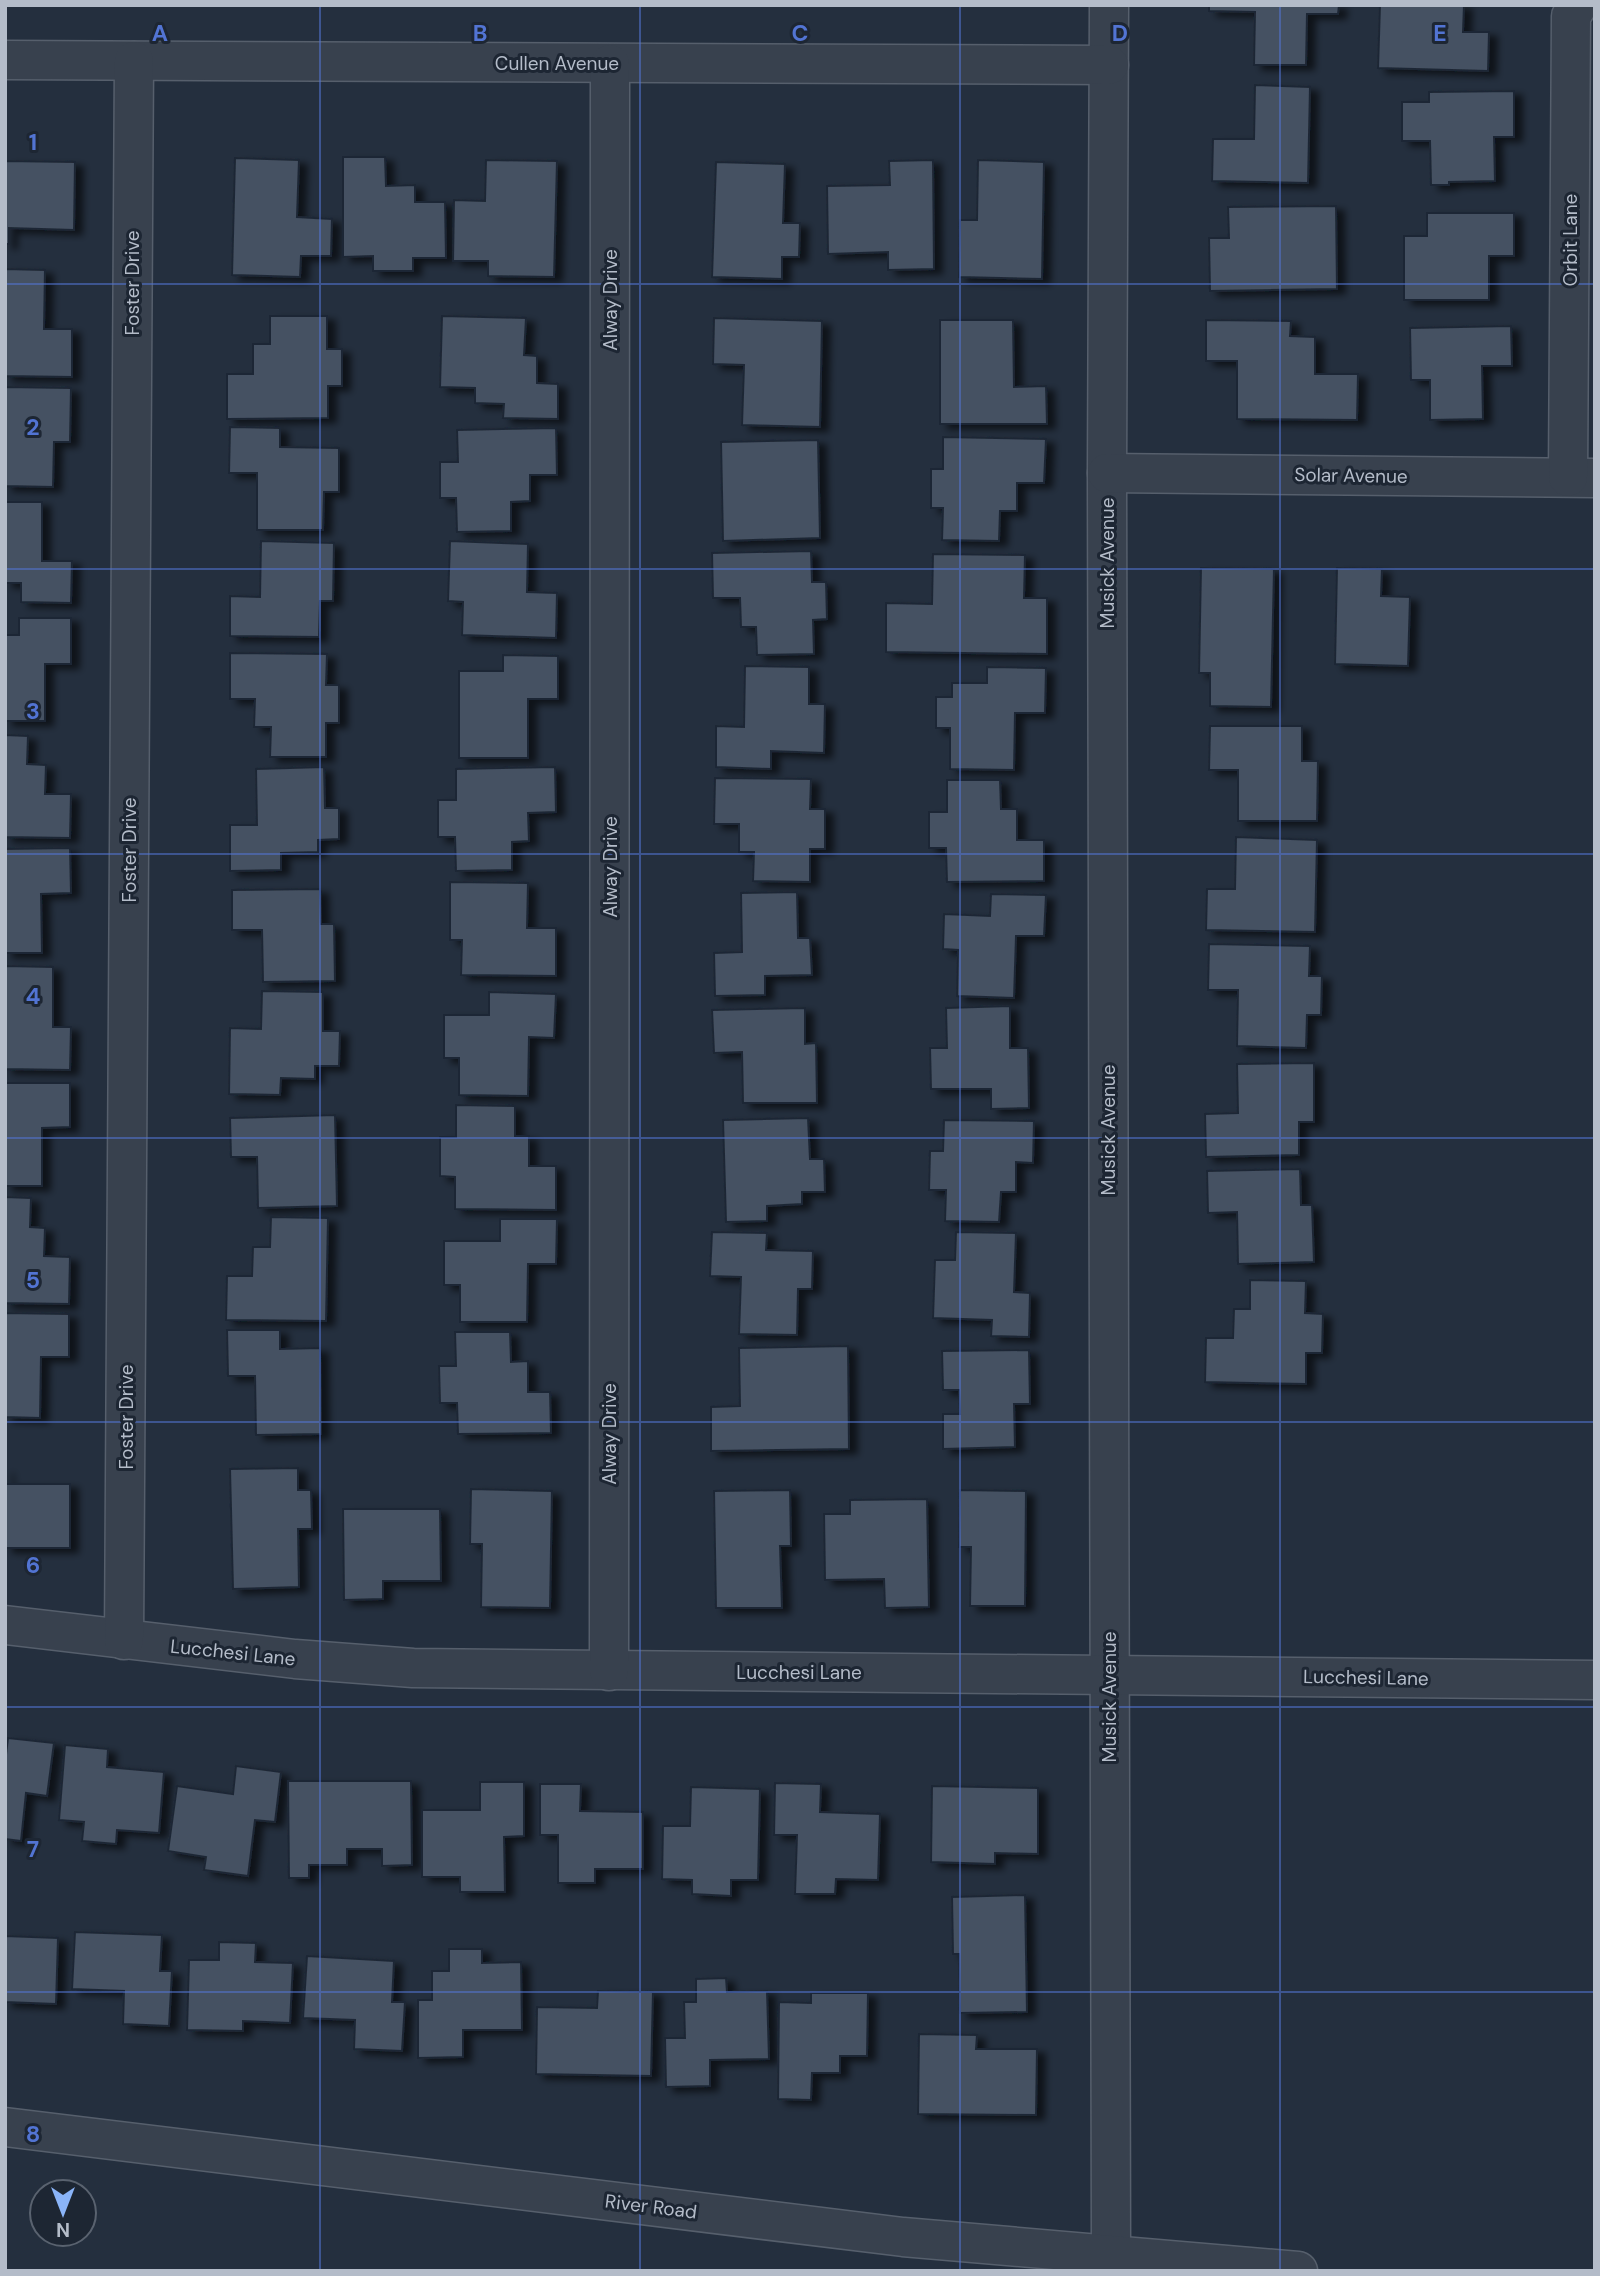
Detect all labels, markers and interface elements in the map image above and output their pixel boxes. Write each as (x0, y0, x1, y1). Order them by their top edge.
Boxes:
text: A (152, 18, 168, 48)
text: B (473, 18, 487, 48)
text: C (792, 18, 808, 48)
text: D (1112, 18, 1128, 48)
text: E (1433, 18, 1447, 48)
street label: Cullen Avenue (495, 51, 619, 76)
text: 1 (29, 127, 37, 157)
street label: Orbit Lane (1558, 194, 1583, 286)
street label: Foster Drive (120, 230, 145, 336)
street label: Alway Drive (598, 249, 623, 351)
text: 2 (26, 412, 40, 442)
street label: Solar Avenue (1294, 462, 1408, 489)
street label: Musick Avenue (1095, 497, 1120, 629)
text: 3 (26, 696, 40, 726)
street label: Foster Drive (117, 797, 142, 903)
street label: Alway Drive (598, 816, 623, 918)
text: 4 (26, 981, 41, 1011)
street label: Musick Avenue (1096, 1064, 1121, 1196)
text: 5 (26, 1265, 40, 1295)
street label: Foster Drive (114, 1364, 139, 1470)
street label: Alway Drive (597, 1383, 622, 1485)
text: 6 (26, 1550, 40, 1580)
street label: Musick Avenue (1097, 1631, 1122, 1763)
street label: Lucchesi Lane (169, 1634, 297, 1671)
street label: Lucchesi Lane (736, 1660, 862, 1685)
street label: Lucchesi Lane (1303, 1664, 1429, 1691)
text: 7 (27, 1834, 39, 1864)
text: 8 (26, 2119, 40, 2149)
north arrow (28, 2178, 98, 2248)
street label: River Road (604, 2188, 698, 2225)
text: N (56, 2217, 70, 2242)

